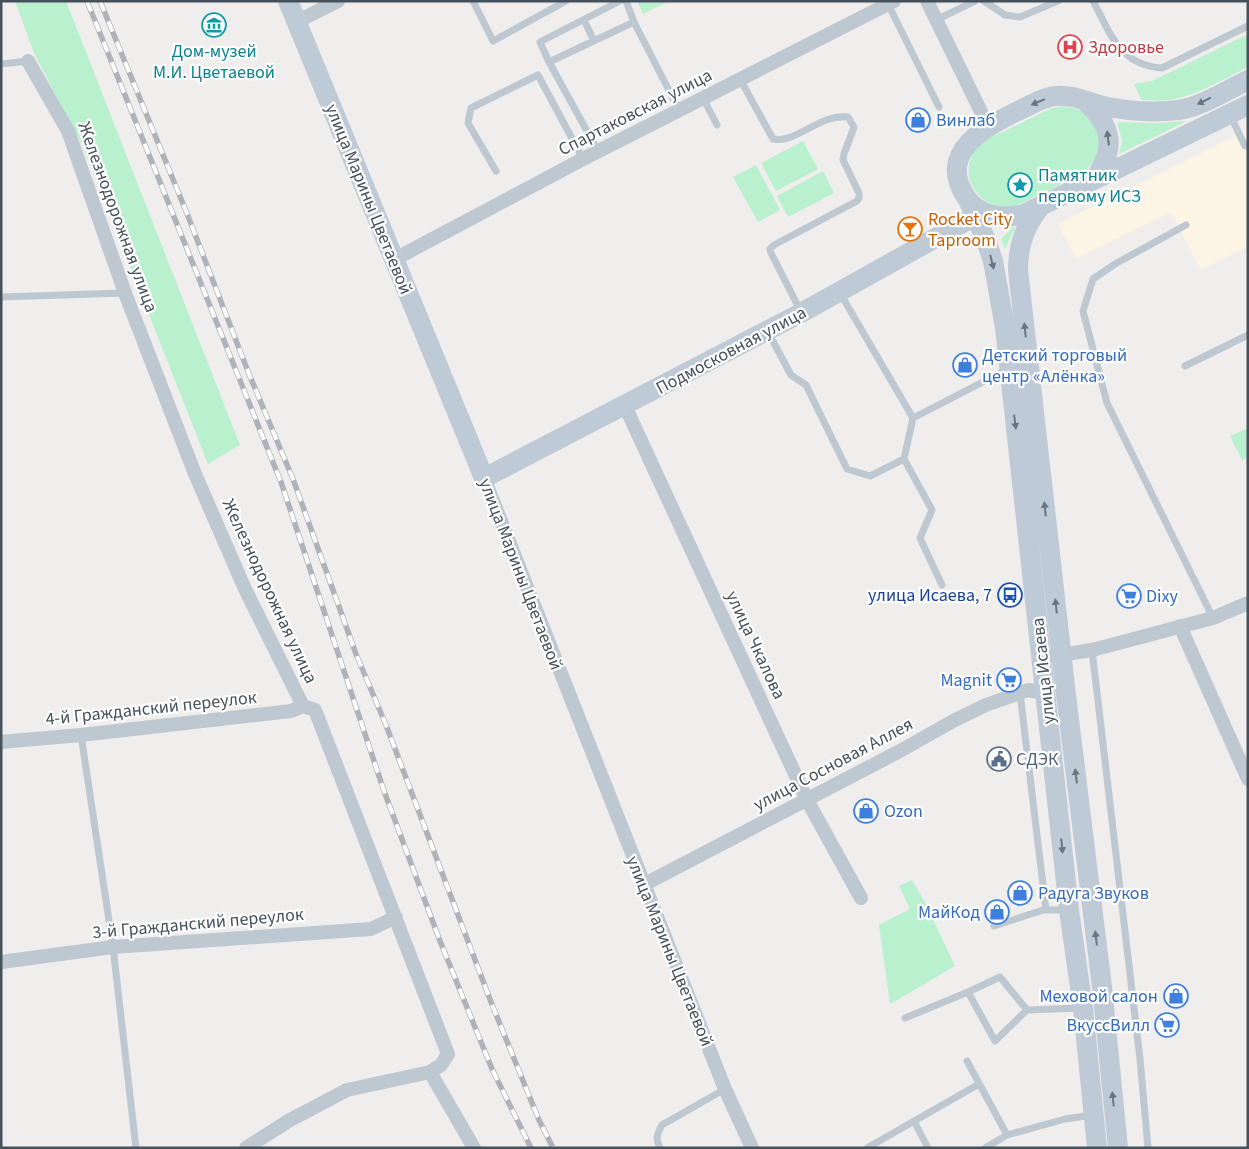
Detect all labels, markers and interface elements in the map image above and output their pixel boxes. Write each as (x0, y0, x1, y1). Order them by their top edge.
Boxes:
museum icon: Дом-музей М.И. Цветаевой (201, 12, 227, 38)
hospital icon: Здоровье (1057, 34, 1083, 60)
place label: Здоровье (1088, 35, 1164, 60)
place label: Дом-музей М.И. Цветаевой (153, 39, 275, 85)
street label: Спартаковская улица (554, 63, 716, 162)
one-way arrow (1197, 97, 1211, 105)
one-way arrow (1031, 98, 1045, 106)
street label: улица Марины Цветаевой (319, 100, 418, 298)
shop icon: Винлаб (905, 107, 931, 133)
place label: Винлаб (936, 108, 995, 133)
street label: Железнодорожная улица (71, 118, 164, 316)
one-way arrow (1104, 129, 1112, 145)
place label: Памятник первому ИСЗ (1038, 163, 1141, 209)
place icon: Памятник первому ИСЗ (1007, 172, 1033, 198)
place label: Rocket City Taproom (928, 207, 1013, 253)
bar icon: Rocket City Taproom (897, 216, 923, 242)
one-way arrow (989, 254, 997, 269)
street label: Подмосковная улица (652, 300, 811, 401)
one-way arrow (1021, 322, 1029, 338)
place label: Детский торговый центр «Алёнка» (982, 343, 1127, 389)
shop icon: Детский торговый центр «Алёнка» (952, 352, 978, 378)
one-way arrow (1011, 415, 1019, 431)
street label: улица Марины Цветаевой (472, 475, 569, 674)
street label: Железнодорожная улица (216, 495, 323, 688)
one-way arrow (1041, 501, 1049, 517)
bus stop icon: улица Исаева, 7 (997, 582, 1023, 608)
place label: улица Исаева, 7 (868, 583, 992, 608)
supermarket icon: Dixy (1116, 583, 1142, 609)
place label: Dixy (1146, 584, 1179, 609)
street label: улица Чкалова (720, 587, 792, 703)
one-way arrow (1052, 598, 1060, 614)
street label: улица Исаева (1025, 616, 1062, 725)
supermarket icon: Magnit (996, 667, 1022, 693)
place label: Magnit (940, 668, 992, 693)
street label: 4-й Гражданский переулок (44, 685, 258, 732)
street label: улица Сосновая Аллея (749, 712, 917, 817)
public building icon: СДЭК (986, 746, 1012, 772)
place label: СДЭК (1016, 747, 1059, 772)
one-way arrow (1072, 768, 1080, 784)
shop icon: Ozon (853, 798, 879, 824)
place label: Ozon (884, 799, 923, 824)
one-way arrow (1058, 838, 1066, 854)
street label: улица Марины Цветаевой (620, 852, 719, 1050)
shop icon: Радуга Звуков (1007, 880, 1033, 906)
place label: Радуга Звуков (1038, 881, 1149, 906)
shop icon: МайКод (984, 899, 1010, 925)
place label: МайКод (918, 900, 980, 925)
street label: 3-й Гражданский переулок (91, 902, 305, 945)
one-way arrow (1092, 929, 1100, 945)
shop icon: Меховой салон (1163, 983, 1189, 1009)
place label: Меховой салон (1039, 984, 1158, 1009)
supermarket icon: ВкуссВилл (1154, 1012, 1180, 1038)
place label: ВкуссВилл (1067, 1013, 1150, 1038)
one-way arrow (1109, 1091, 1117, 1107)

